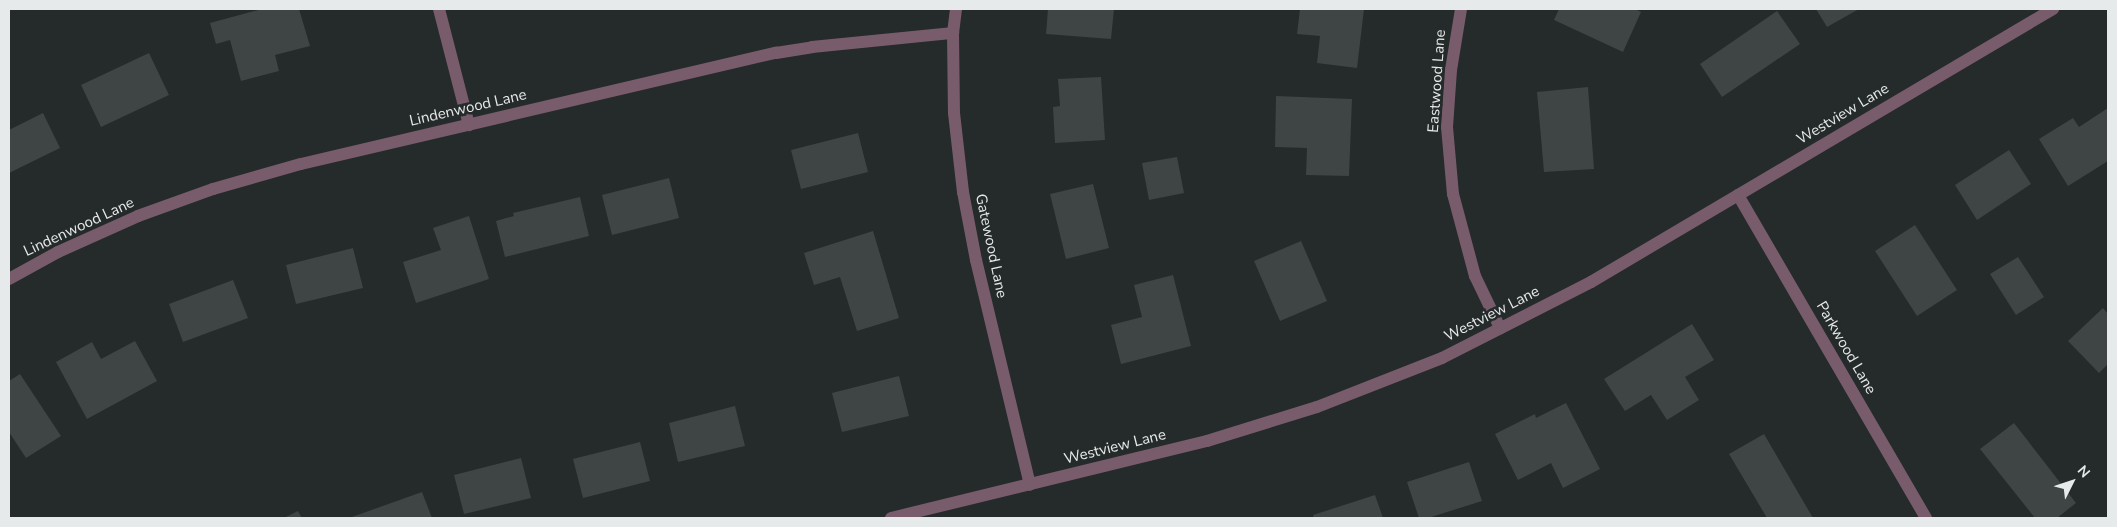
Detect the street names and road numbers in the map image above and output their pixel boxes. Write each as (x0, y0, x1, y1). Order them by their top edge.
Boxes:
street label: Eastwood Lane (1424, 29, 1450, 133)
street label: Westview Lane (1794, 79, 1892, 149)
street label: Lindenwood Lane (408, 86, 528, 130)
street label: Gatewood Lane (971, 192, 1011, 300)
street label: Lindenwood Lane (21, 194, 137, 260)
street label: Westview Lane (1441, 282, 1543, 346)
street label: Parkwood Lane (1812, 298, 1880, 398)
street label: Westview Lane (1062, 426, 1168, 468)

